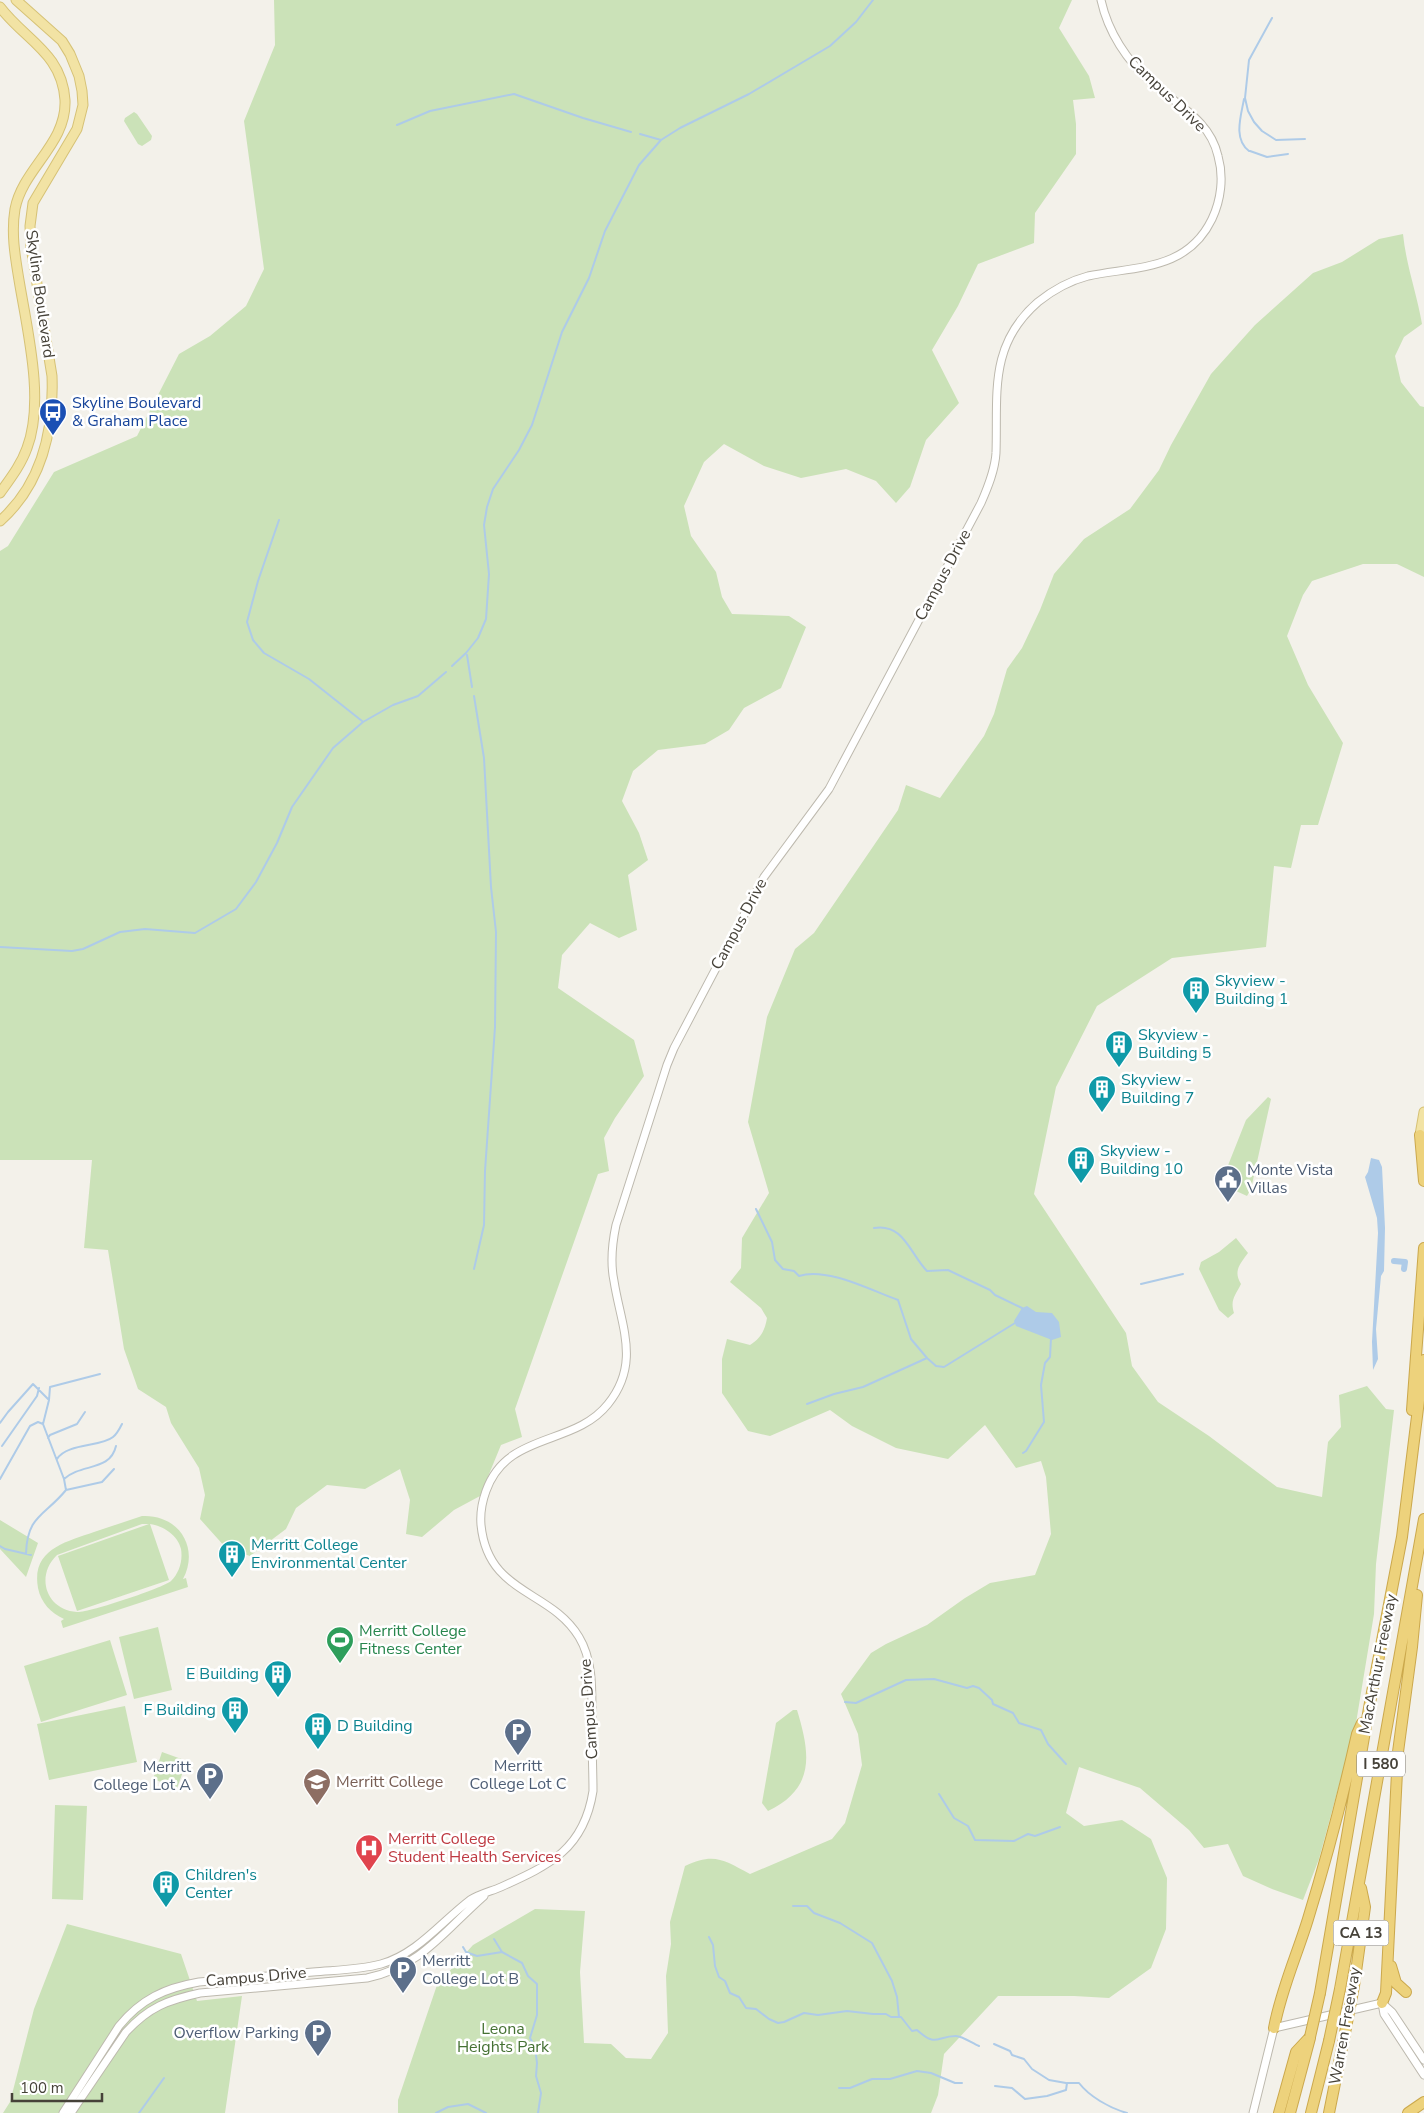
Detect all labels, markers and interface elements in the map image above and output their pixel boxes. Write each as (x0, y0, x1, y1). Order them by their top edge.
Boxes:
street label: Campus Drive (1123, 51, 1211, 137)
street label: Skyline Boulevard (20, 228, 60, 360)
place label: Skyline Boulevard & Graham Place (72, 392, 201, 432)
bus stop icon: Skyline Boulevard & Graham Place (38, 397, 68, 436)
street label: Campus Drive (910, 525, 976, 625)
street label: Campus Drive (706, 874, 772, 974)
place label: Skyview - Building 1 (1215, 970, 1288, 1010)
building icon: Skyview - Building 1 (1181, 975, 1211, 1014)
place label: Skyview - Building 5 (1138, 1024, 1211, 1064)
building icon: Skyview - Building 5 (1104, 1029, 1134, 1068)
place label: Skyview - Building 7 (1121, 1069, 1194, 1109)
building icon: Skyview - Building 7 (1087, 1074, 1117, 1113)
place label: Skyview - Building 10 (1100, 1140, 1183, 1180)
building icon: Skyview - Building 10 (1066, 1145, 1096, 1184)
place label: Monte Vista Villas (1246, 1159, 1333, 1199)
public building icon: Monte Vista Villas (1213, 1164, 1243, 1203)
place label: Merritt College Environmental Center (251, 1534, 407, 1574)
building icon: Merritt College Environmental Center (217, 1539, 247, 1578)
street label: MacArthur Freeway (1354, 1591, 1402, 1736)
place label: Merritt College Fitness Center (359, 1620, 466, 1660)
sports icon: Merritt College Fitness Center (325, 1625, 355, 1664)
street label: Campus Drive (575, 1658, 603, 1760)
building icon: E Building (263, 1659, 293, 1698)
place label: E Building (186, 1663, 259, 1685)
building icon: F Building (220, 1695, 250, 1734)
place label: F Building (143, 1699, 216, 1721)
building icon: D Building (303, 1711, 333, 1750)
place label: D Building (337, 1715, 413, 1737)
parking icon: Merritt College Lot C (503, 1717, 533, 1756)
road number: I 580 (1357, 1752, 1405, 1776)
place label: Merritt College Lot C (470, 1755, 567, 1795)
place label: Merritt College Lot A (93, 1756, 191, 1796)
parking icon: Merritt College Lot A (195, 1761, 225, 1800)
school or university icon: Merritt College (302, 1767, 332, 1806)
place label: Merritt College (336, 1771, 443, 1793)
place label: Merritt College Student Health Services (388, 1828, 562, 1868)
hospital icon: Merritt College Student Health Services (354, 1833, 384, 1872)
place label: Children's Center (185, 1864, 257, 1904)
building icon: Children's Center (151, 1869, 181, 1908)
road number: CA 13 (1334, 1920, 1388, 1946)
place label: Merritt College Lot B (422, 1950, 519, 1990)
parking icon: Merritt College Lot B (388, 1955, 418, 1994)
street label: Campus Drive (205, 1962, 307, 1992)
street label: Warren Freeway (1324, 1965, 1366, 2087)
parking icon: Overflow Parking (303, 2018, 333, 2057)
park label: Leona Heights Park (457, 2018, 550, 2058)
place label: Overflow Parking (173, 2022, 299, 2044)
scale bar (12, 2070, 102, 2102)
text: 100 m (20, 2078, 64, 2098)

